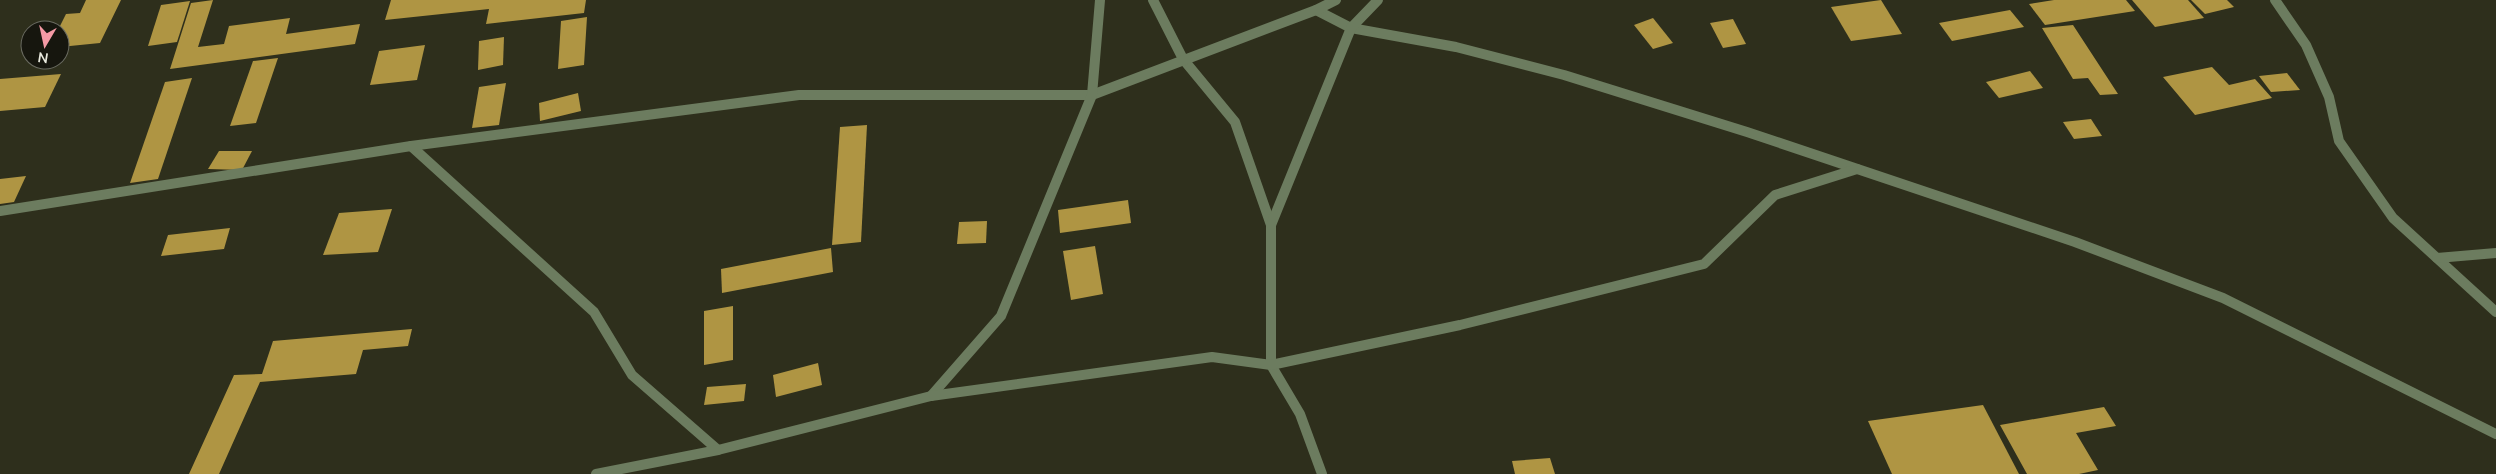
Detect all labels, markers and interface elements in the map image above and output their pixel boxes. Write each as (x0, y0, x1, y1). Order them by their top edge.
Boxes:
north arrow (20, 20, 70, 70)
text: N (36, 47, 50, 68)

